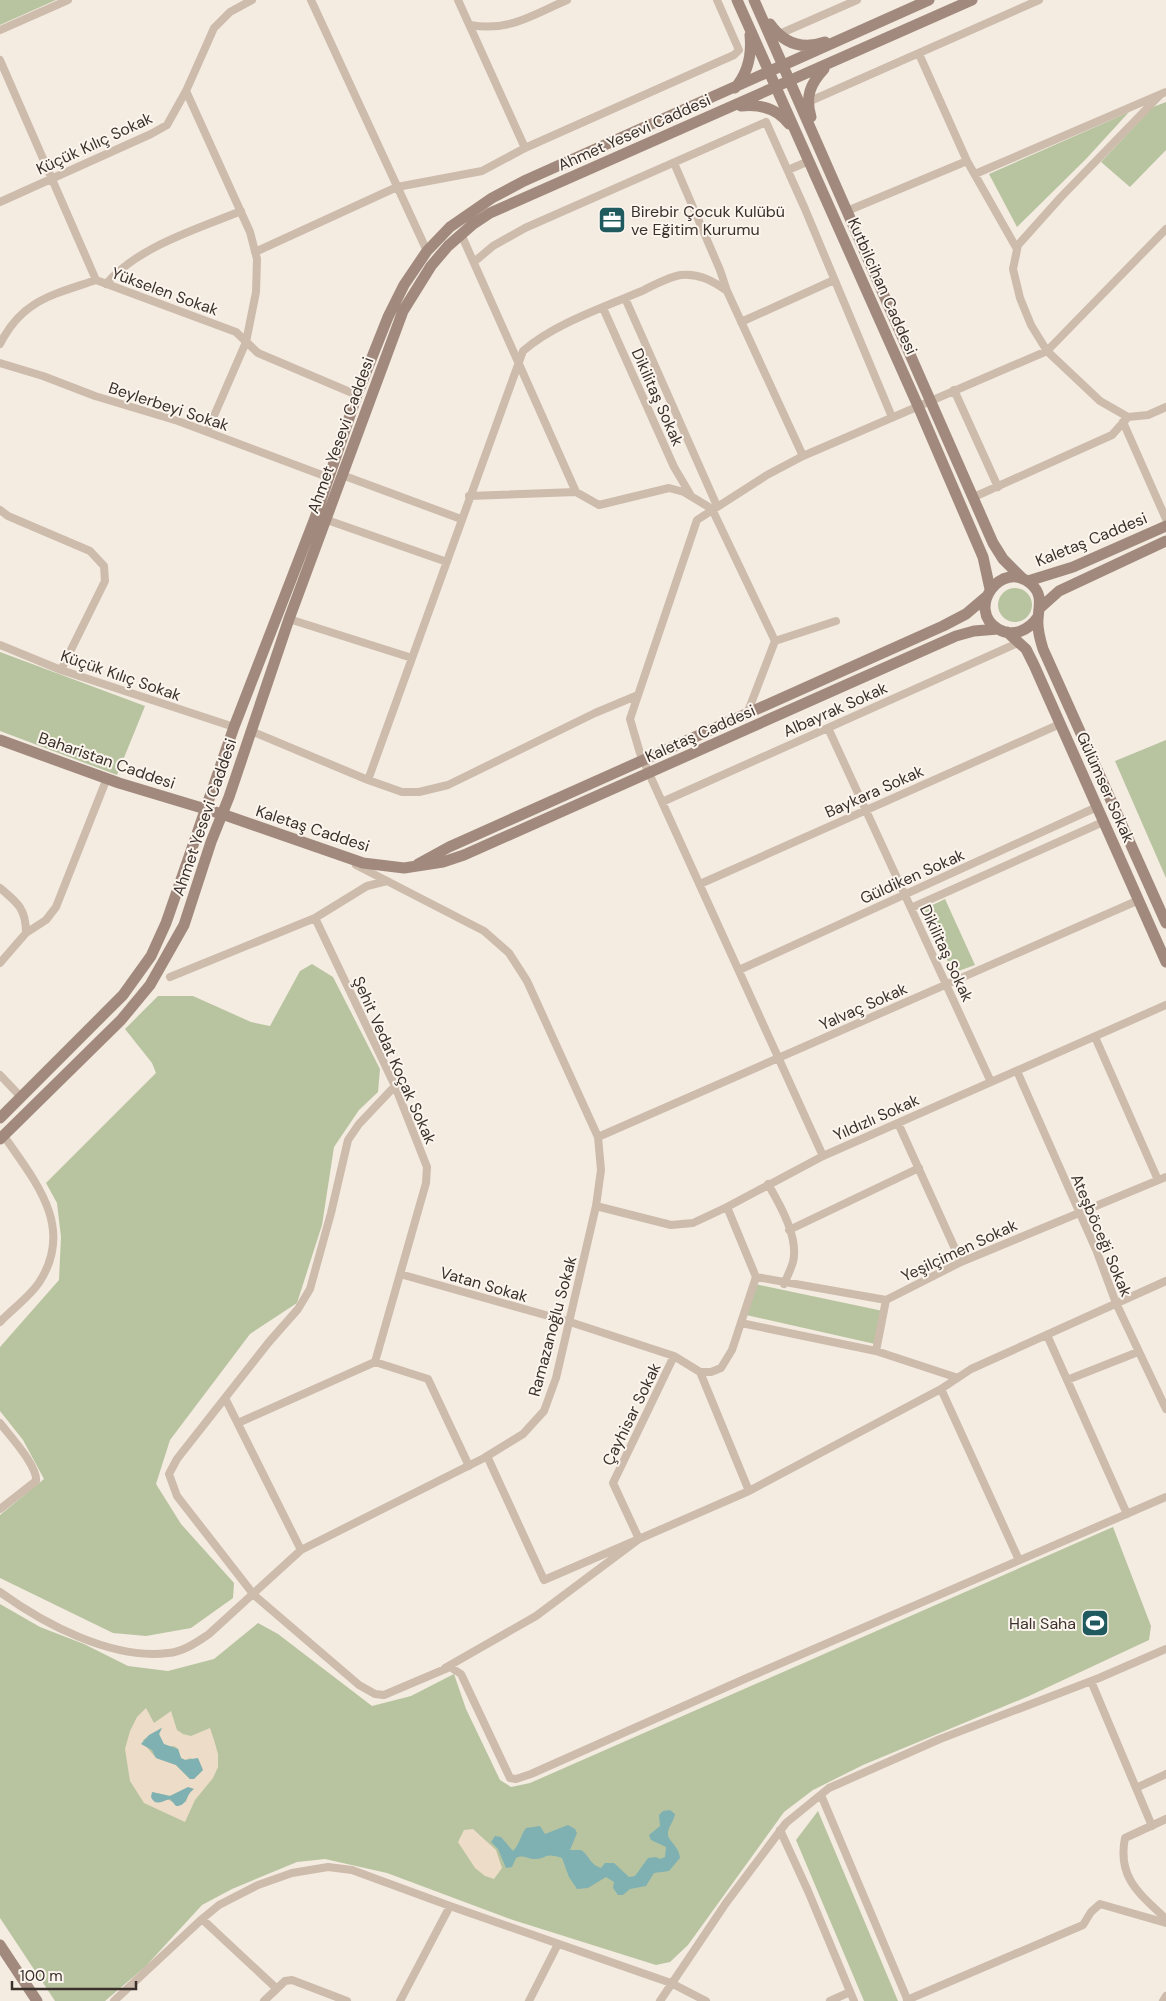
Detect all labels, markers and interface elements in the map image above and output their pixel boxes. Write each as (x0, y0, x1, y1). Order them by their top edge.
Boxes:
street label: Ahmet Yesevi Caddesi (555, 89, 714, 176)
street label: Küçük Kılıç Sokak (33, 107, 156, 180)
place label: Birebir Çocuk Kulübü ve Eğitim Kurumu (631, 201, 785, 240)
office icon: Birebir Çocuk Kulübü ve Eğitim Kurumu (597, 205, 627, 235)
street label: Kutbilcihan Caddesi (843, 215, 922, 358)
street label: Yükselen Sokak (108, 262, 221, 321)
street label: Dikilitaş Sokak (627, 345, 688, 449)
street label: Ahmet Yesevi Caddesi (302, 354, 379, 516)
street label: Beylerbeyi Sokak (106, 377, 232, 436)
street label: Kaletaş Caddesi (1032, 508, 1150, 571)
street label: Küçük Kılıç Sokak (58, 645, 184, 706)
street label: Albayrak Sokak (780, 677, 891, 742)
street label: Kaletaş Caddesi (642, 700, 759, 767)
street label: Baharistan Caddesi (36, 727, 178, 794)
street label: Gülümser Sokak (1072, 729, 1139, 846)
street label: Ahmet Yesevi Caddesi (168, 736, 241, 899)
street label: Baykara Sokak (821, 760, 927, 823)
street label: Kaletaş Caddesi (253, 800, 372, 857)
street label: Güldiken Sokak (857, 844, 968, 909)
street label: Dikilitaş Sokak (915, 901, 978, 1005)
street label: Şehit Vedat Koçak Sokak (348, 973, 441, 1147)
street label: Yalvaç Sokak (816, 978, 910, 1035)
street label: Yıldızlı Sokak (830, 1089, 922, 1146)
street label: Ateşböceği Sokak (1066, 1171, 1137, 1300)
street label: Yeşilçimen Sokak (898, 1214, 1021, 1287)
street label: Ramazanoğlu Sokak (524, 1253, 581, 1399)
street label: Vatan Sokak (438, 1262, 530, 1307)
street label: Çayhisar Sokak (597, 1359, 666, 1469)
sports icon: Halı Saha (1080, 1608, 1110, 1638)
place label: Halı Saha (1009, 1613, 1076, 1634)
scale bar (12, 1958, 136, 1990)
text: 100 m (20, 1966, 63, 1986)

